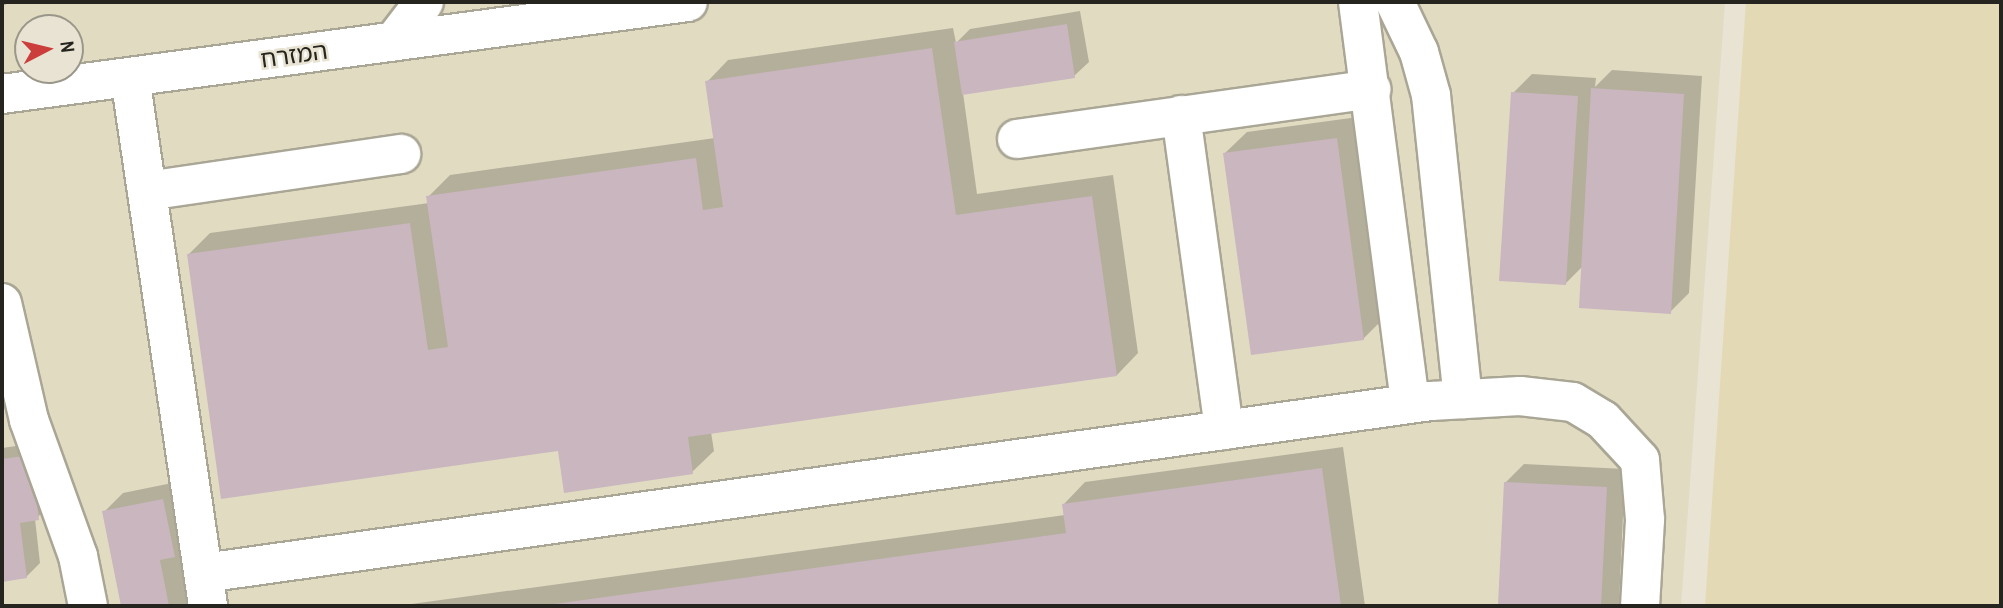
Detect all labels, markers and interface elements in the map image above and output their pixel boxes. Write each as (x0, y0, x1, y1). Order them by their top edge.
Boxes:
north arrow (14, 14, 84, 84)
street label: המזרח (259, 36, 329, 74)
text: N (54, 40, 81, 54)

